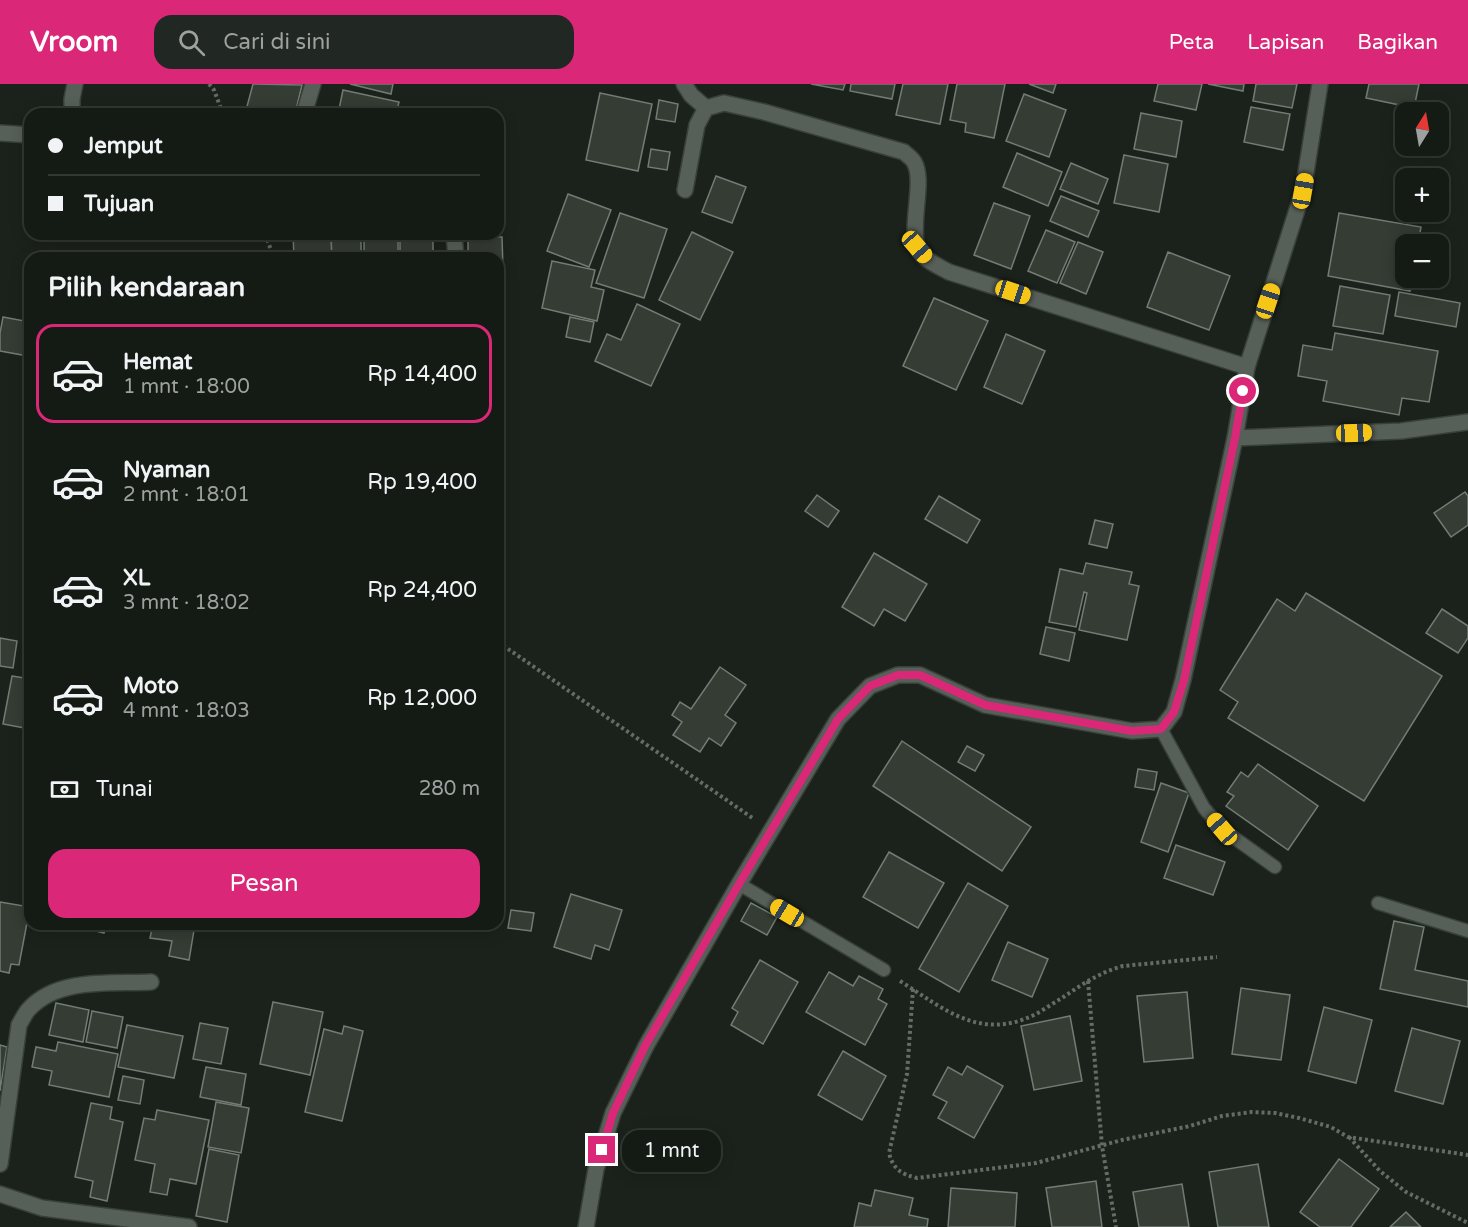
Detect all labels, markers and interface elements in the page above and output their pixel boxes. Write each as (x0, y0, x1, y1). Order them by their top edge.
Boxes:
search box (154, 15, 574, 69)
text: Vroom (30, 25, 118, 59)
icon: search (175, 26, 208, 59)
text: Cari di sini (223, 29, 331, 55)
text: Peta (1169, 30, 1214, 55)
text: Lapisan (1247, 30, 1324, 55)
text: Bagikan (1357, 30, 1438, 55)
north arrow (1395, 102, 1449, 156)
map controls (1395, 102, 1449, 288)
text: Jemput (84, 133, 163, 159)
button: + (1395, 168, 1449, 222)
car (1291, 172, 1315, 210)
text: Tujuan (84, 191, 154, 217)
car (898, 228, 936, 266)
button: − (1395, 234, 1449, 288)
text: Pilih kendaraan (48, 271, 245, 304)
car (993, 278, 1033, 306)
car (1254, 281, 1282, 321)
icon: car (51, 347, 105, 401)
text: Hemat (123, 349, 192, 375)
text: Rp 14,400 (367, 361, 477, 387)
text: 1 mnt · 18:00 (123, 375, 250, 399)
route start (1229, 377, 1256, 404)
car (1336, 423, 1372, 443)
icon: car (51, 455, 105, 509)
text: Nyaman (123, 457, 210, 483)
text: Rp 19,400 (367, 469, 477, 495)
text: 2 mnt · 18:01 (123, 483, 250, 507)
icon: car (51, 563, 105, 617)
text: XL (123, 565, 150, 591)
text: Rp 24,400 (367, 577, 477, 603)
text: 3 mnt · 18:02 (123, 591, 250, 615)
icon: car (51, 671, 105, 725)
text: Moto (123, 673, 179, 699)
text: Rp 12,000 (367, 685, 477, 711)
text: 4 mnt · 18:03 (123, 699, 250, 723)
icon: cash (48, 773, 81, 806)
text: Tunai (96, 776, 153, 802)
text: 280 m (419, 777, 480, 801)
car (1203, 810, 1241, 848)
button: Pesan (48, 849, 480, 918)
car (767, 896, 807, 930)
callout: 1 mnt (623, 1129, 722, 1171)
route end (588, 1136, 615, 1163)
text: 1 mnt (644, 1139, 699, 1163)

